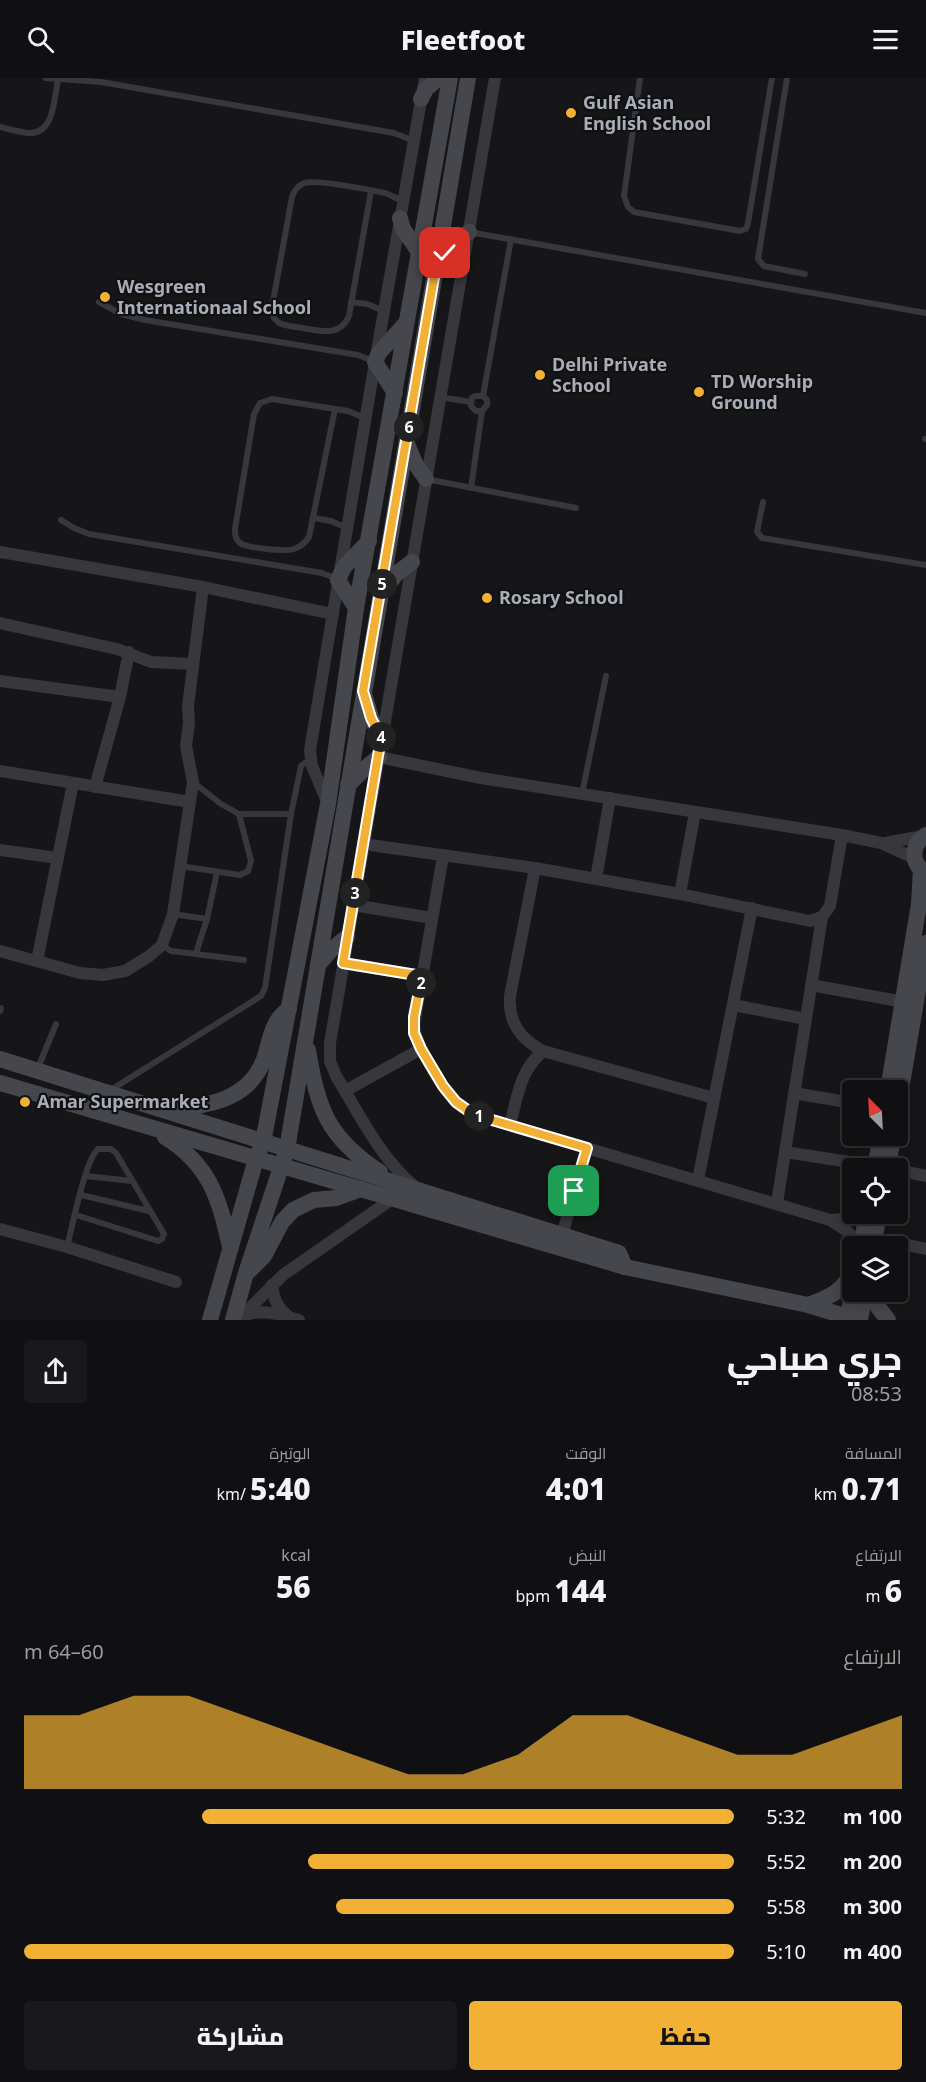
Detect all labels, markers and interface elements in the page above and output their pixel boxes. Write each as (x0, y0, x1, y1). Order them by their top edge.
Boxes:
text: Fleetfoot (401, 21, 525, 58)
icon: search (24, 23, 57, 56)
icon: menu (869, 23, 902, 56)
place label: Gulf Asian English School (583, 90, 711, 135)
marker: Gulf Asian English School (564, 106, 578, 120)
pin (419, 227, 470, 278)
icon: check (428, 236, 461, 269)
place label: Wesgreen Internationaal School (117, 274, 311, 319)
marker: Wesgreen Internationaal School (98, 290, 112, 304)
place label: Delhi Private School (552, 352, 667, 397)
marker: Delhi Private School (533, 368, 547, 382)
place label: TD Worship Ground (711, 369, 813, 414)
marker: TD Worship Ground (692, 385, 706, 399)
pin: 6 (394, 412, 424, 442)
text: 6 (404, 416, 414, 438)
pin: 5 (367, 569, 397, 599)
text: 5 (377, 573, 387, 595)
place label: Rosary School (499, 585, 624, 609)
marker: Rosary School (480, 591, 494, 605)
pin: 4 (366, 722, 396, 752)
text: 4 (376, 726, 386, 748)
pin: 3 (340, 878, 370, 908)
text: 3 (350, 882, 360, 904)
pin: 2 (406, 968, 436, 998)
text: 2 (416, 972, 426, 994)
north arrow (842, 1080, 908, 1146)
map controls (842, 1080, 908, 1302)
place label: Amar Supermarket (37, 1089, 209, 1113)
marker: Amar Supermarket (18, 1095, 32, 1109)
pin: 1 (464, 1101, 494, 1131)
text: 1 (474, 1105, 484, 1127)
button: locate (842, 1158, 908, 1224)
pin (548, 1165, 599, 1216)
icon: arrive (557, 1174, 590, 1207)
button: layers (842, 1236, 908, 1302)
text: جري صباحي (727, 1335, 902, 1380)
button: share (24, 1340, 87, 1403)
text: 08:53 (851, 1380, 902, 1407)
text: الوتيرة (270, 1442, 311, 1464)
text: الوقت (566, 1442, 606, 1464)
text: المسافة (845, 1442, 902, 1464)
text: 5:40 (250, 1468, 311, 1509)
text: 4:01 (546, 1468, 606, 1509)
text: 0.71 (841, 1468, 902, 1509)
text: /km (216, 1483, 250, 1505)
text: km (814, 1483, 841, 1505)
text: kcal (281, 1544, 311, 1566)
text: النبض (569, 1544, 606, 1566)
text: الارتفاع (855, 1544, 902, 1566)
text: 56 (276, 1566, 311, 1607)
text: 144 (554, 1570, 606, 1611)
text: 6 (885, 1570, 902, 1611)
text: bpm (516, 1585, 554, 1607)
text: m (866, 1585, 885, 1607)
text: 60–64 m (24, 1638, 104, 1665)
text: الارتفاع (843, 1643, 902, 1670)
text: 5:32 (766, 1803, 806, 1830)
text: 100 m (843, 1803, 902, 1830)
text: 5:52 (766, 1848, 806, 1875)
text: 200 m (843, 1848, 902, 1875)
text: 5:58 (766, 1893, 806, 1920)
text: 300 m (843, 1893, 902, 1920)
text: 5:10 (766, 1938, 806, 1965)
text: 400 m (843, 1938, 902, 1965)
button: مشاركة (24, 2001, 457, 2070)
button: حفظ (469, 2001, 902, 2070)

